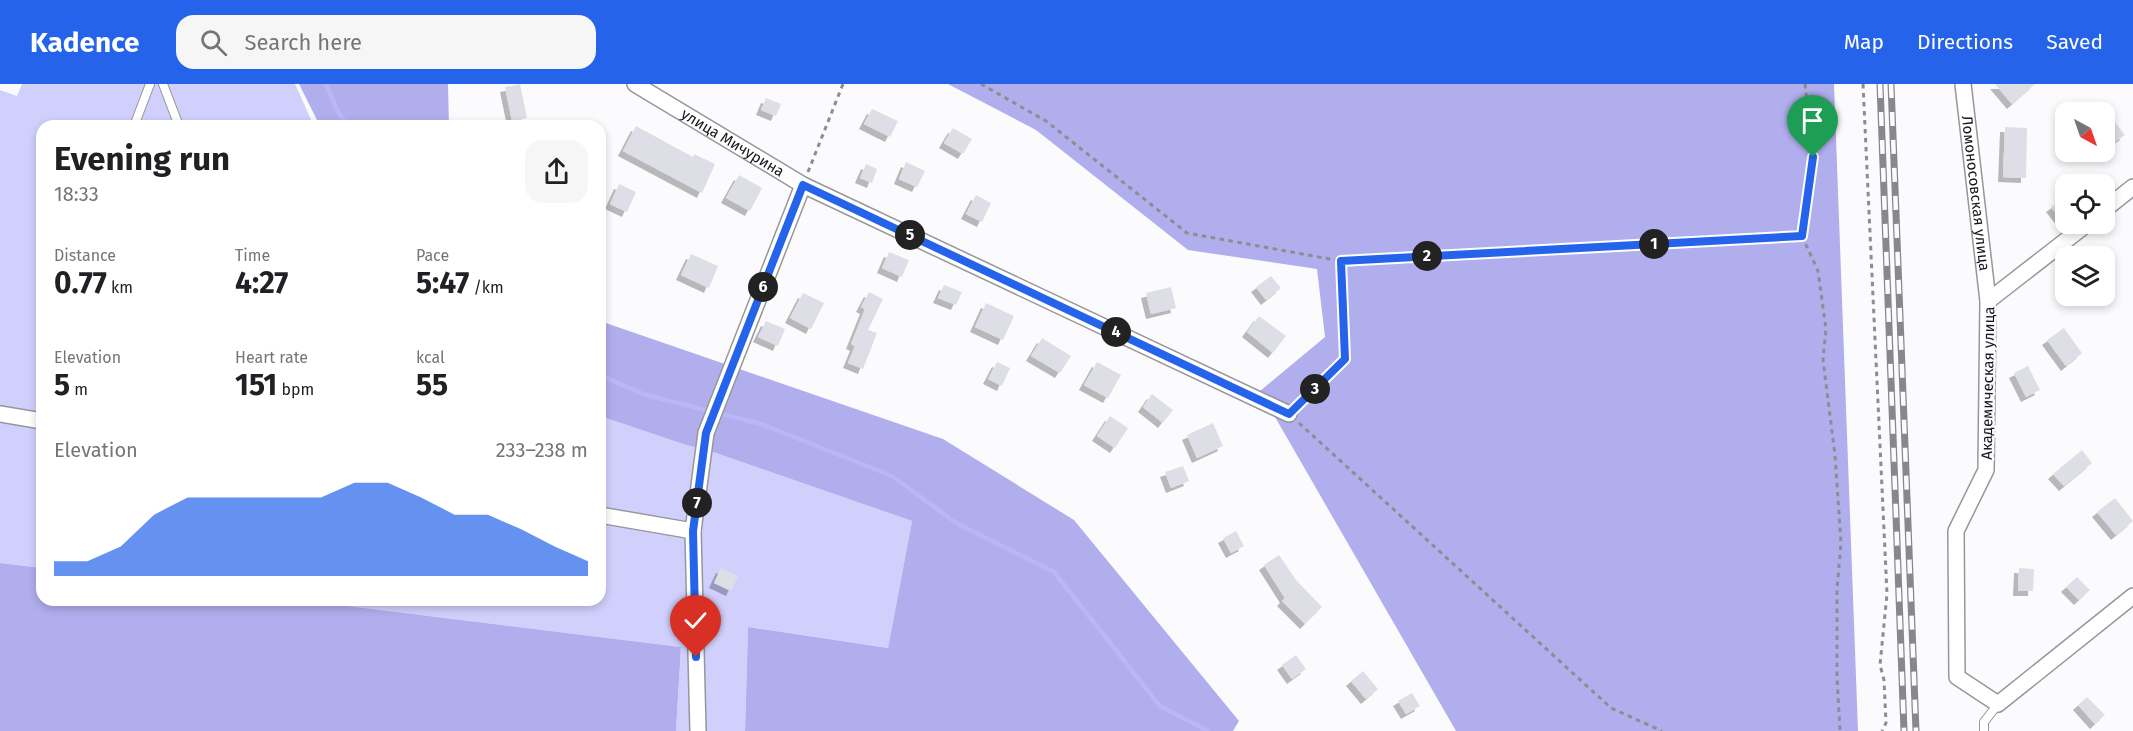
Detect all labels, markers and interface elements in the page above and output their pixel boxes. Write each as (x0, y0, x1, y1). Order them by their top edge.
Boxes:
search box (176, 15, 596, 69)
text: Kadence (30, 26, 140, 59)
icon: search (197, 26, 230, 59)
text: Search here (245, 29, 362, 56)
text: Map (1844, 29, 1884, 55)
text: Directions (1917, 29, 2013, 55)
text: Saved (2046, 29, 2103, 55)
pin (1787, 95, 1838, 157)
north arrow (2055, 102, 2115, 162)
map controls (2055, 102, 2115, 306)
icon: arrive (1796, 104, 1829, 137)
street label: улица Мичурина (678, 105, 788, 181)
street label: Ломоносовская улица (1958, 115, 1993, 272)
text: Evening run (54, 139, 230, 179)
button: share (525, 140, 588, 203)
button: locate (2055, 174, 2115, 234)
text: 18:33 (54, 182, 99, 206)
pin: 5 (895, 220, 925, 250)
text: 5 (906, 225, 914, 244)
pin: 1 (1639, 229, 1669, 259)
text: 1 (1650, 234, 1658, 253)
pin: 2 (1412, 241, 1442, 271)
text: Distance (54, 246, 116, 265)
text: Time (235, 246, 270, 265)
text: Pace (416, 246, 449, 265)
text: 2 (1423, 246, 1431, 265)
button: layers (2055, 246, 2115, 306)
text: 0.77 (54, 265, 107, 301)
text: 4:27 (235, 265, 288, 301)
text: 5:47 (416, 265, 469, 301)
pin: 6 (748, 272, 778, 302)
text: 6 (758, 277, 768, 296)
text: km (107, 278, 133, 297)
text: /km (469, 278, 504, 297)
street label: Академическая улица (1978, 306, 1998, 460)
pin: 4 (1101, 317, 1131, 347)
text: 4 (1111, 322, 1121, 341)
text: Elevation (54, 348, 121, 367)
text: Heart rate (235, 348, 308, 367)
text: kcal (416, 348, 445, 367)
text: 5 (54, 367, 70, 403)
text: 151 (235, 367, 277, 403)
text: 55 (416, 367, 448, 403)
pin: 3 (1300, 374, 1330, 404)
text: 3 (1311, 379, 1319, 398)
text: m (70, 380, 88, 399)
text: bpm (277, 380, 314, 399)
text: Elevation (54, 438, 138, 462)
text: 233–238 m (496, 438, 588, 462)
pin: 7 (682, 488, 712, 518)
text: 7 (693, 493, 701, 512)
pin (670, 595, 721, 657)
icon: check (679, 604, 712, 637)

